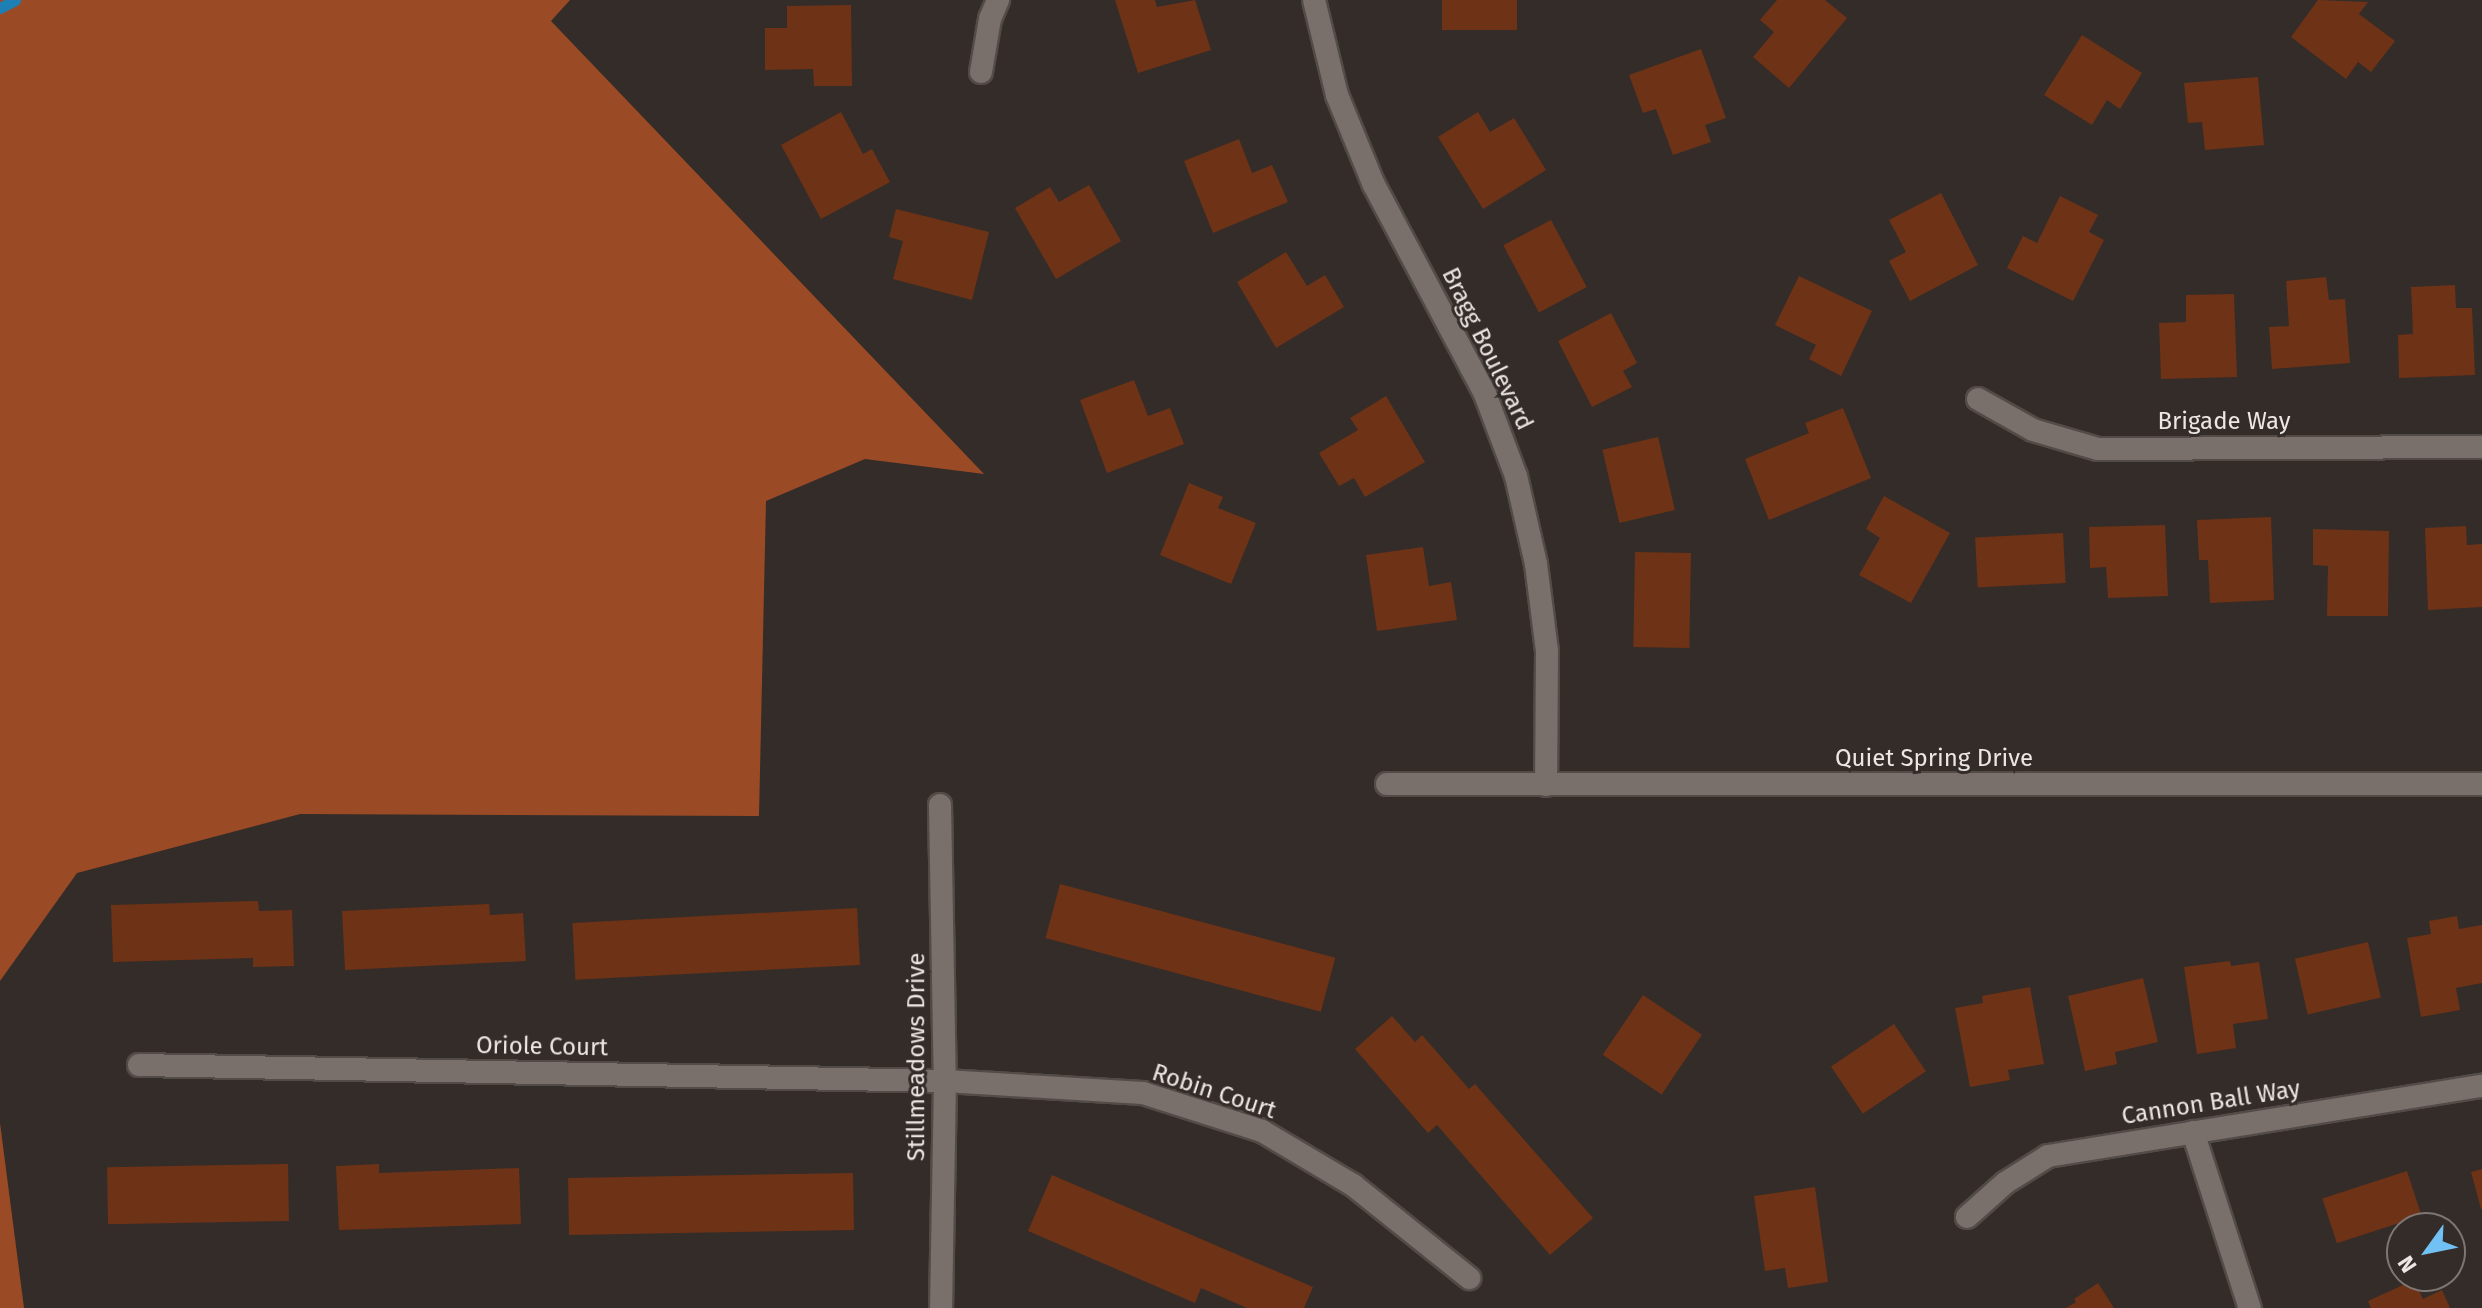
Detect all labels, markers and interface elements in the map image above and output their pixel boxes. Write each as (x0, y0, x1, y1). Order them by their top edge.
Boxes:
street label: Bragg Boulevard (1435, 263, 1539, 435)
street label: Brigade Way (2157, 408, 2291, 436)
street label: Quiet Spring Drive (1835, 745, 2033, 773)
street label: Stillmeadows Drive (903, 953, 931, 1161)
street label: Oriole Court (476, 1031, 608, 1063)
street label: Robin Court (1148, 1058, 1280, 1126)
street label: Cannon Ball Way (2120, 1075, 2302, 1131)
north arrow (2386, 1212, 2466, 1292)
text: N (2392, 1251, 2422, 1278)

